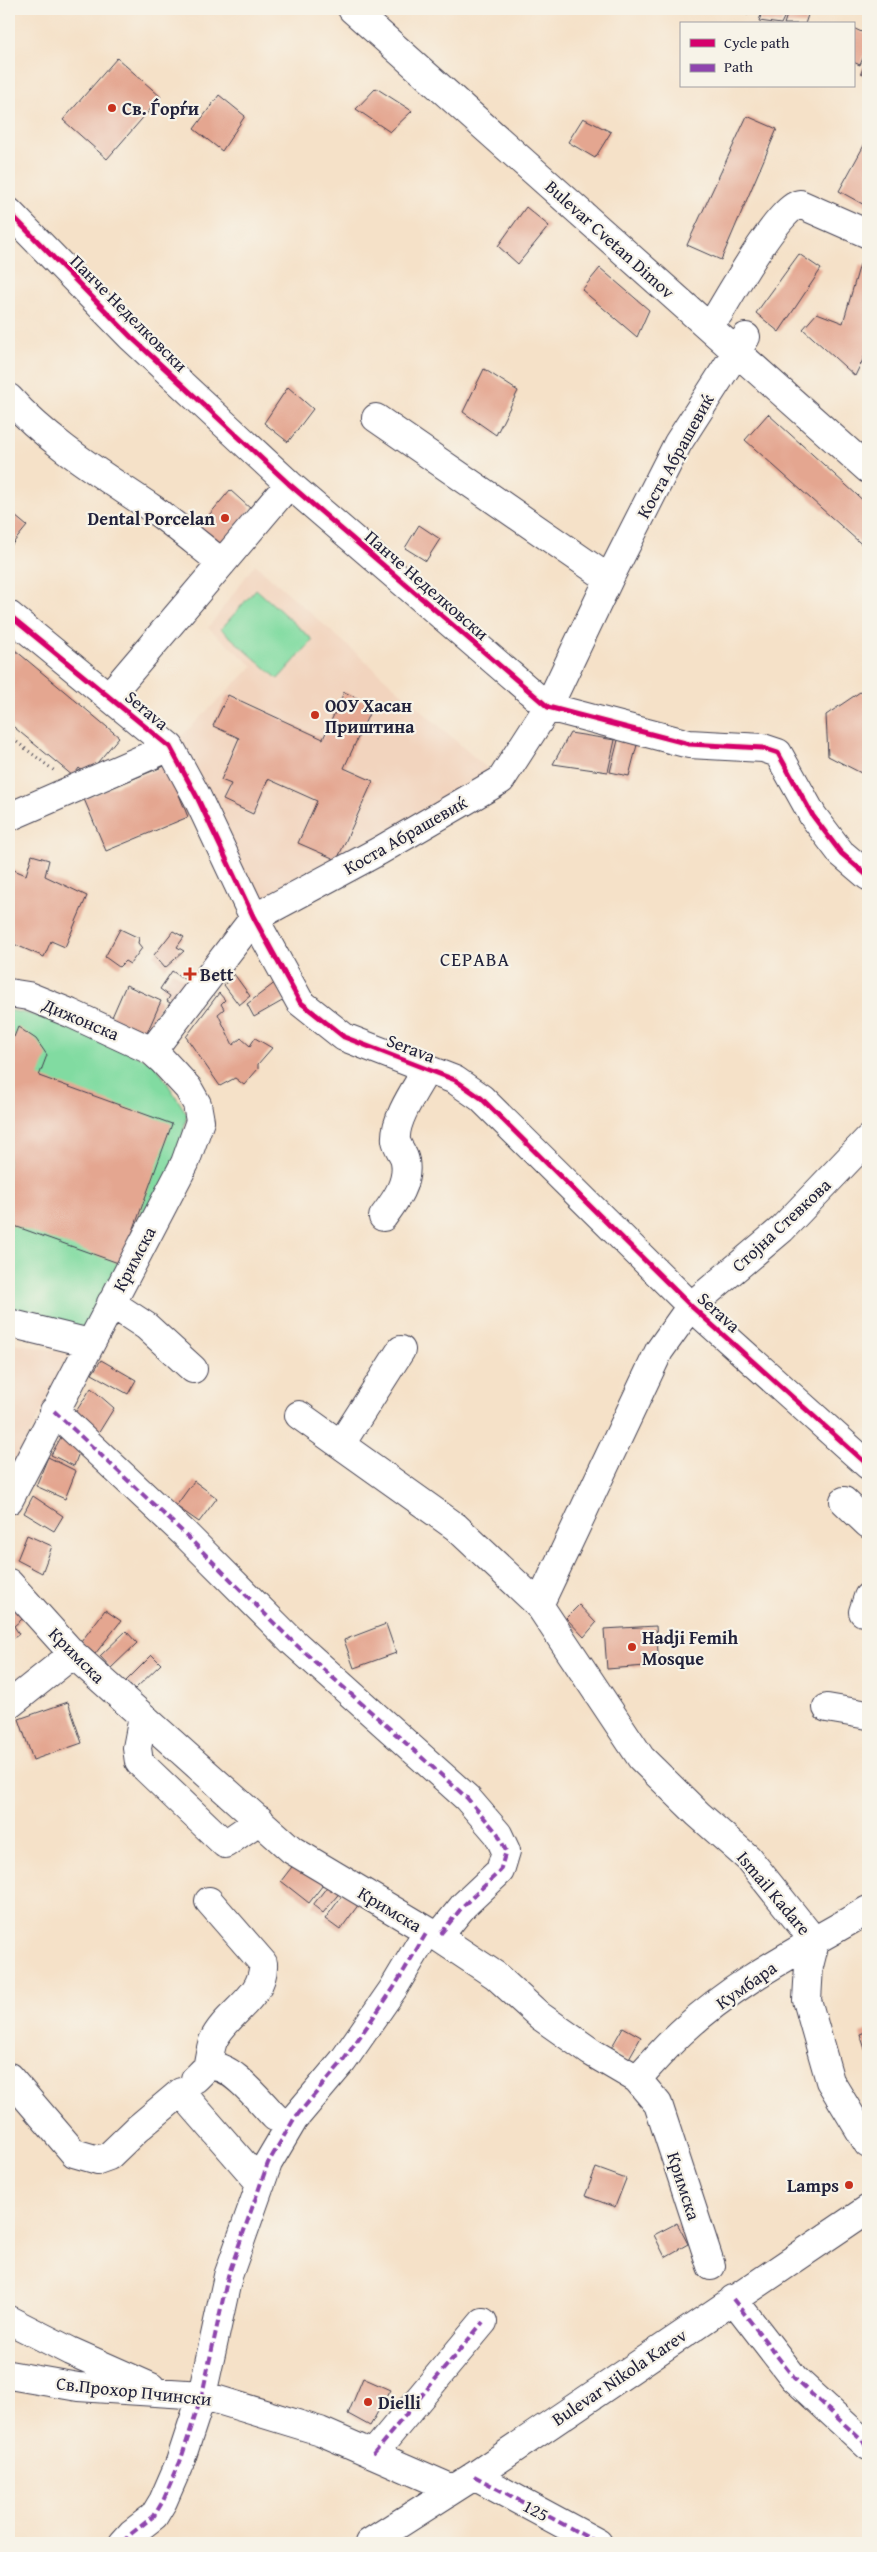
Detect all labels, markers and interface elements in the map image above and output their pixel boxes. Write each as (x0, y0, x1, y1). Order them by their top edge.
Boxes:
legend (680, 22, 854, 88)
text: Cycle path (724, 32, 790, 53)
text: Path (724, 56, 753, 77)
place label: Св. Ѓорѓи (122, 95, 199, 122)
marker: Св. Ѓорѓи (106, 102, 118, 114)
street label: Bulevar Cvetan Dimov (539, 173, 681, 305)
street label: Панче Неделковски (64, 248, 194, 378)
street label: Коста Абрашевиќ (630, 388, 721, 523)
place label: Dental Porcelan (88, 505, 215, 532)
marker: Dental Porcelan (219, 512, 231, 524)
street label: Панче Неделковски (359, 523, 495, 647)
street label: Serava (119, 684, 175, 737)
place label: ООУ Хасан Приштина (325, 692, 415, 740)
marker: ООУ Хасан Приштина (309, 709, 321, 721)
street label: Коста Абрашевиќ (338, 788, 472, 881)
district label: СЕРАВА (440, 945, 510, 973)
place label: Bett (200, 961, 234, 988)
marker: Bett (184, 968, 196, 980)
street label: Дижонска (38, 990, 124, 1047)
street label: Serava (383, 1026, 440, 1070)
street label: Стојна Стевкова (725, 1171, 837, 1278)
street label: Кримска (106, 1221, 163, 1296)
street label: Serava (691, 1285, 747, 1339)
street label: Кримска (43, 1621, 112, 1690)
place label: Hadji Femih Mosque (642, 1624, 738, 1672)
marker: Hadji Femih Mosque (626, 1641, 638, 1653)
street label: Ismail Kadare (731, 1845, 817, 1941)
street label: Кримска (353, 1879, 427, 1939)
street label: Кумбара (710, 1954, 782, 2016)
street label: Кримска (660, 2148, 708, 2224)
place label: Lamps (787, 2172, 839, 2199)
marker: Lamps (843, 2179, 855, 2191)
street label: Bulevar Nikola Karev (546, 2322, 692, 2432)
street label: Св.Прохор Пчински (55, 2369, 213, 2413)
place label: Dielli (378, 2389, 421, 2416)
marker: Dielli (362, 2396, 374, 2408)
street label: 125 (518, 2492, 554, 2528)

